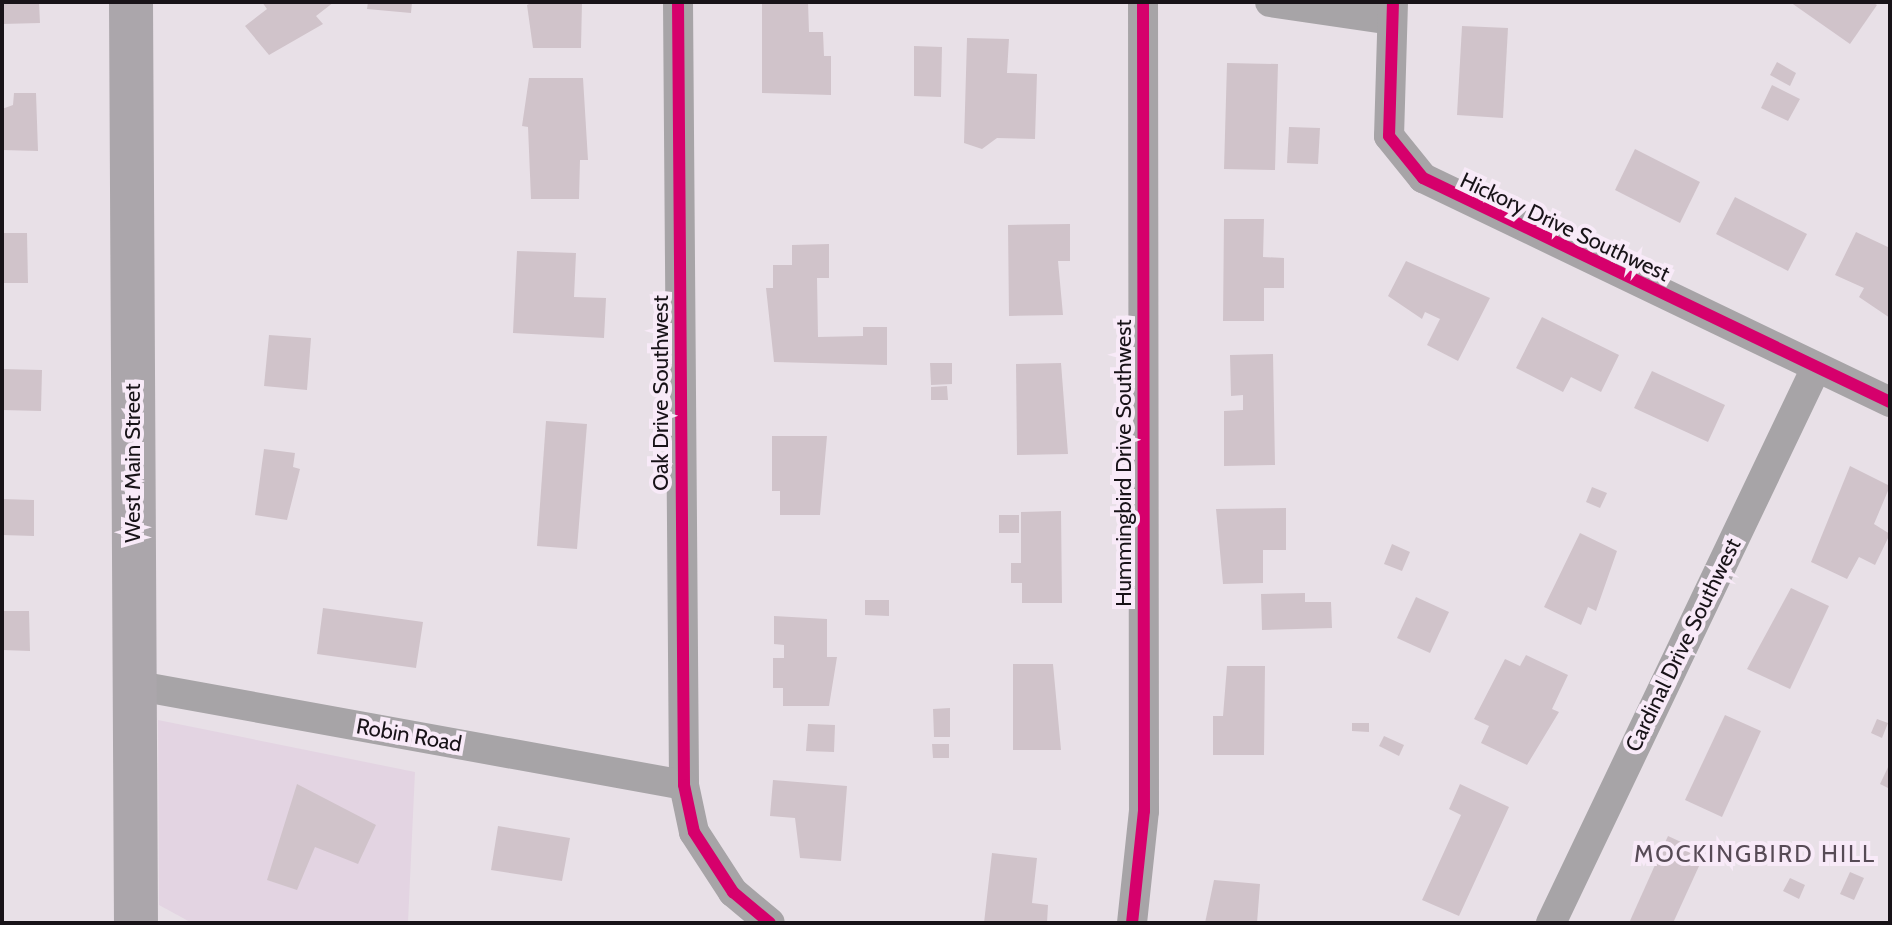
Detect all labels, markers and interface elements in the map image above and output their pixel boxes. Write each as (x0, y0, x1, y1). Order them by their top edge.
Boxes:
street label: Hickory Drive Southwest (1456, 167, 1674, 287)
street label: Oak Drive Southwest (648, 295, 674, 491)
street label: Hummingbird Drive Southwest (1111, 319, 1137, 607)
street label: West Main Street (120, 383, 146, 543)
street label: Cardinal Drive Southwest (1620, 534, 1746, 756)
street label: Robin Road (354, 713, 464, 757)
district label: MOCKINGBIRD HILL (1634, 840, 1876, 868)

